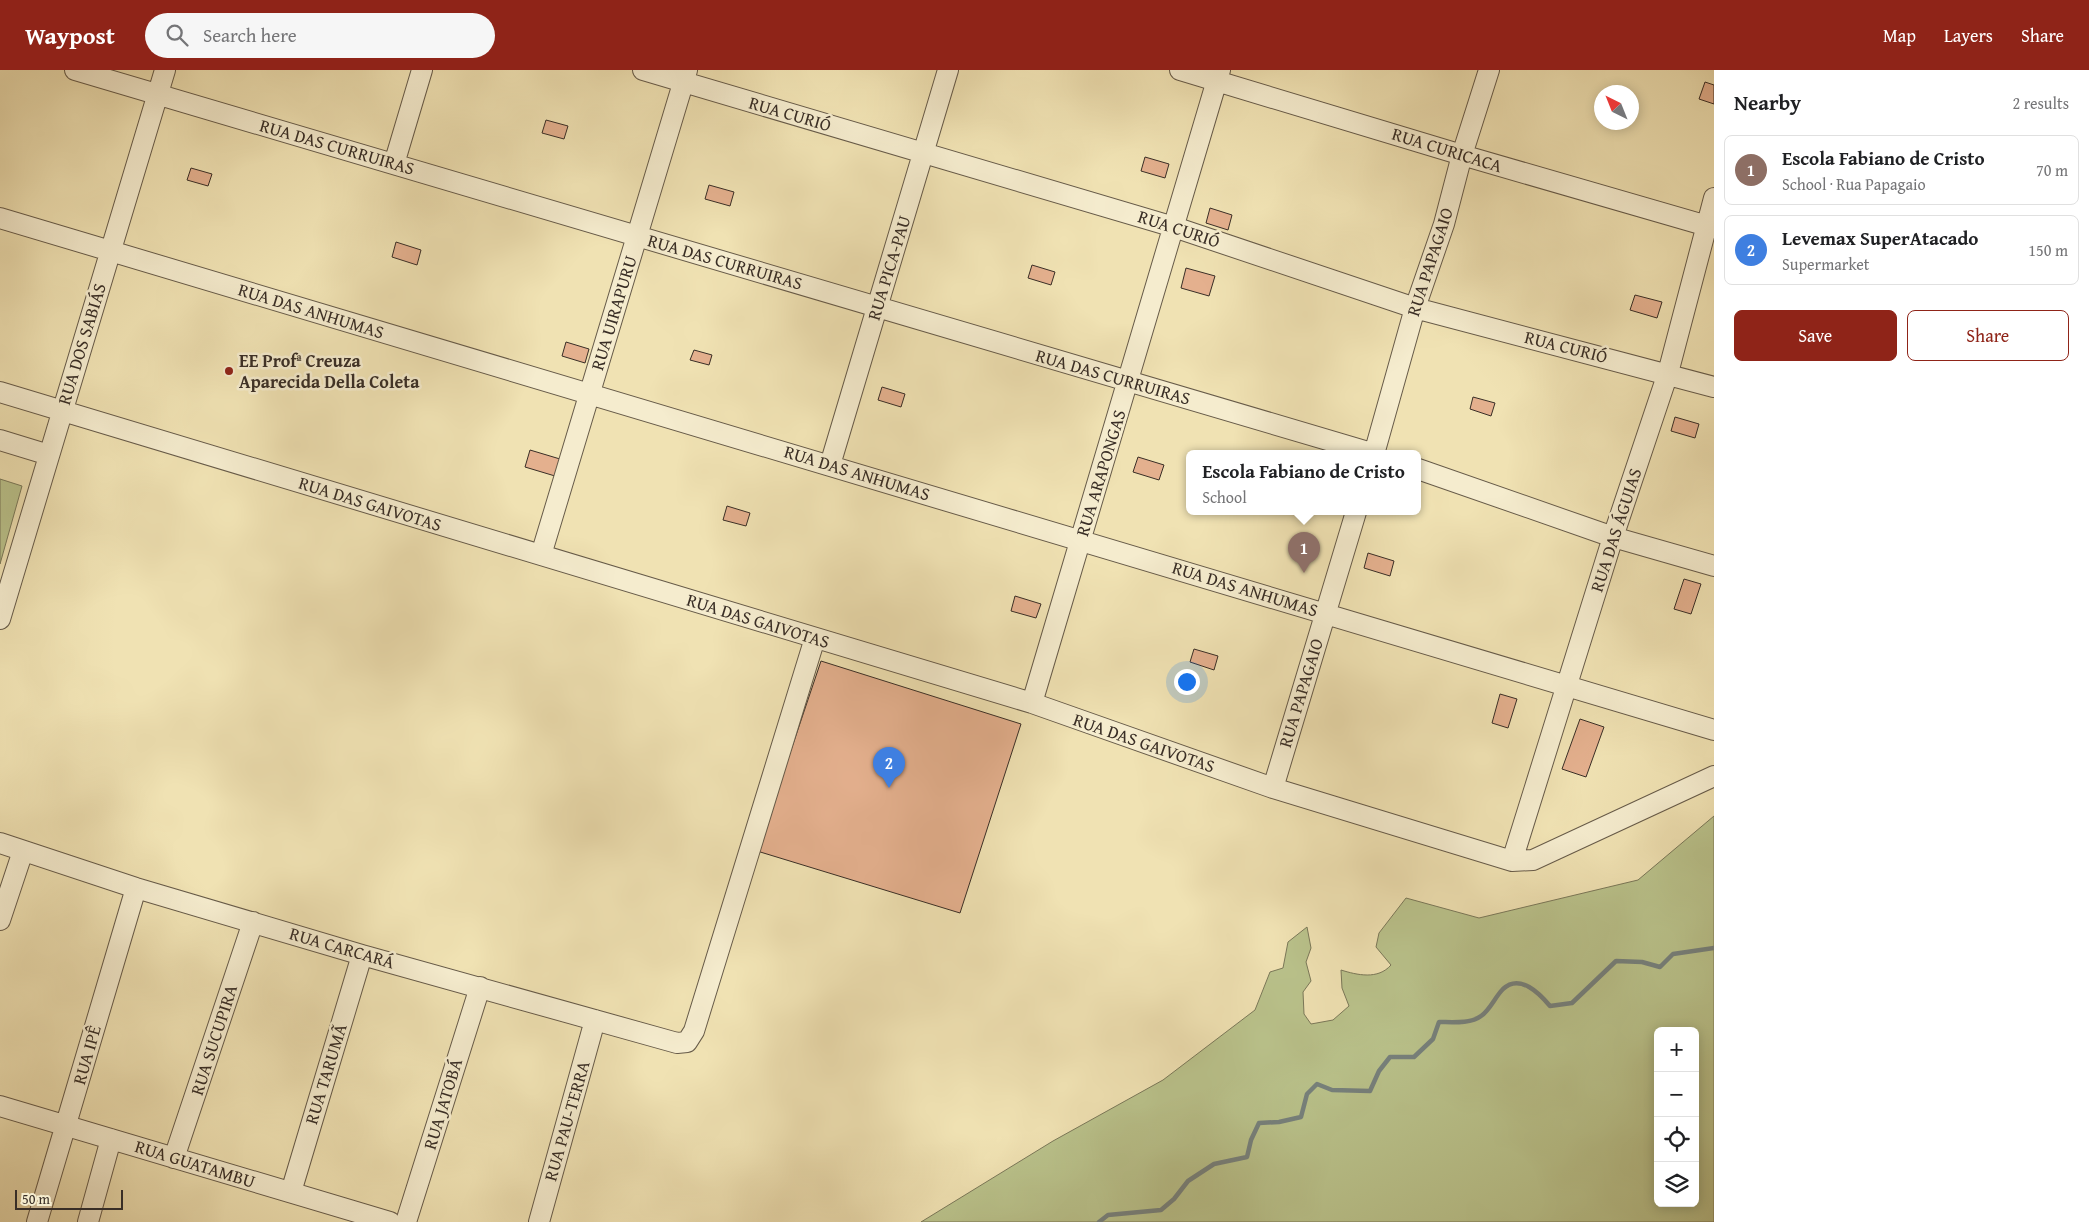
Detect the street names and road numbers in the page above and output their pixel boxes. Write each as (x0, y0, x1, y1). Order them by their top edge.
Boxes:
street label: RUA CURIÓ (746, 89, 835, 138)
street label: RUA DAS CURRUIRAS (256, 111, 418, 182)
street label: RUA CURICACA (1389, 120, 1506, 179)
street label: RUA CURIÓ (1135, 203, 1224, 254)
street label: RUA PAPAGAIO (1399, 204, 1460, 320)
street label: RUA PICA-PAU (860, 212, 917, 324)
street label: RUA DAS CURRUIRAS (644, 226, 806, 297)
street label: RUA UIRAPURU (583, 252, 644, 374)
street label: RUA DAS ANHUMAS (235, 275, 388, 346)
street label: RUA DOS SABIÁS (50, 279, 113, 408)
street label: RUA CURIÓ (1522, 323, 1611, 370)
street label: RUA DAS CURRUIRAS (1032, 341, 1194, 412)
street label: RUA ARAPONGAS (1068, 406, 1133, 539)
street label: RUA DAS ANHUMAS (781, 437, 934, 508)
street label: RUA DAS ÁGUIAS (1583, 464, 1648, 595)
street label: RUA DAS GAIVOTAS (295, 469, 445, 538)
street label: RUA DAS ANHUMAS (1169, 553, 1322, 624)
street label: RUA DAS GAIVOTAS (683, 586, 833, 655)
street label: RUA PAPAGAIO (1271, 635, 1330, 751)
street label: RUA DAS GAIVOTAS (1070, 706, 1219, 779)
street label: RUA CARCARÁ (286, 920, 398, 975)
street label: RUA SUCUPIRA (183, 981, 244, 1099)
street label: RUA TARUMÃ (297, 1020, 354, 1128)
street label: RUA IPÊ (65, 1022, 108, 1088)
street label: RUA JATOBÁ (416, 1055, 469, 1153)
street label: RUA PAU-TERRA (536, 1058, 597, 1184)
street label: RUA GUATAMBU (132, 1132, 259, 1195)

